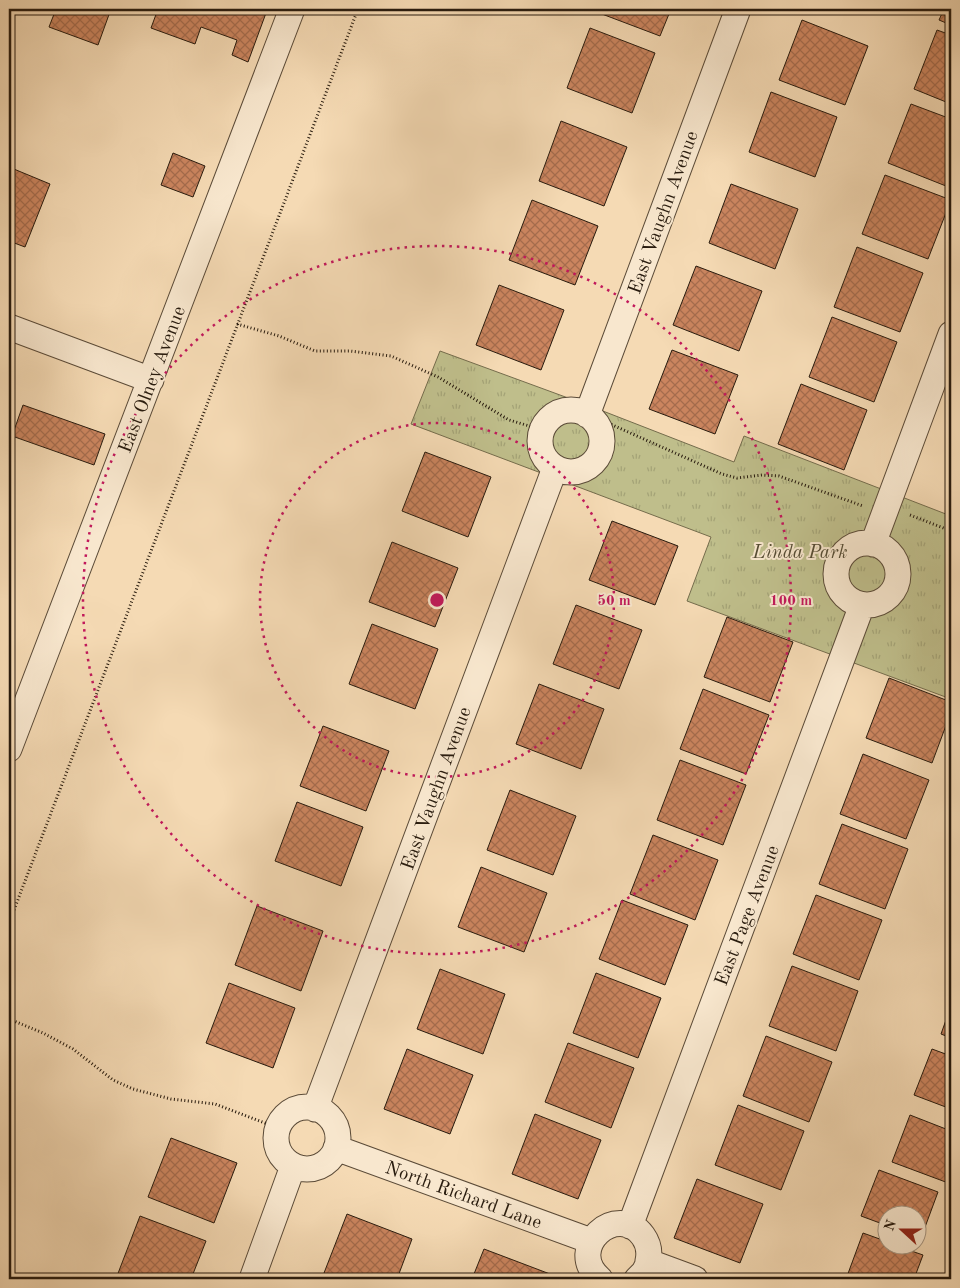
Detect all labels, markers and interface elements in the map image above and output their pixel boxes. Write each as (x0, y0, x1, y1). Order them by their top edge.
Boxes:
street label: East Vaughn Avenue (626, 129, 703, 297)
street label: East Olney Avenue (117, 304, 190, 456)
park label: Linda Park (752, 544, 847, 563)
centre of rings (428, 591, 446, 609)
text: 50 m (597, 594, 631, 609)
text: 100 m (770, 594, 812, 609)
street label: East Vaughn Avenue (399, 705, 476, 873)
street label: East Page Avenue (713, 843, 784, 989)
street label: North Richard Lane (382, 1159, 544, 1234)
north arrow (878, 1206, 928, 1256)
text: N (882, 1218, 899, 1233)

